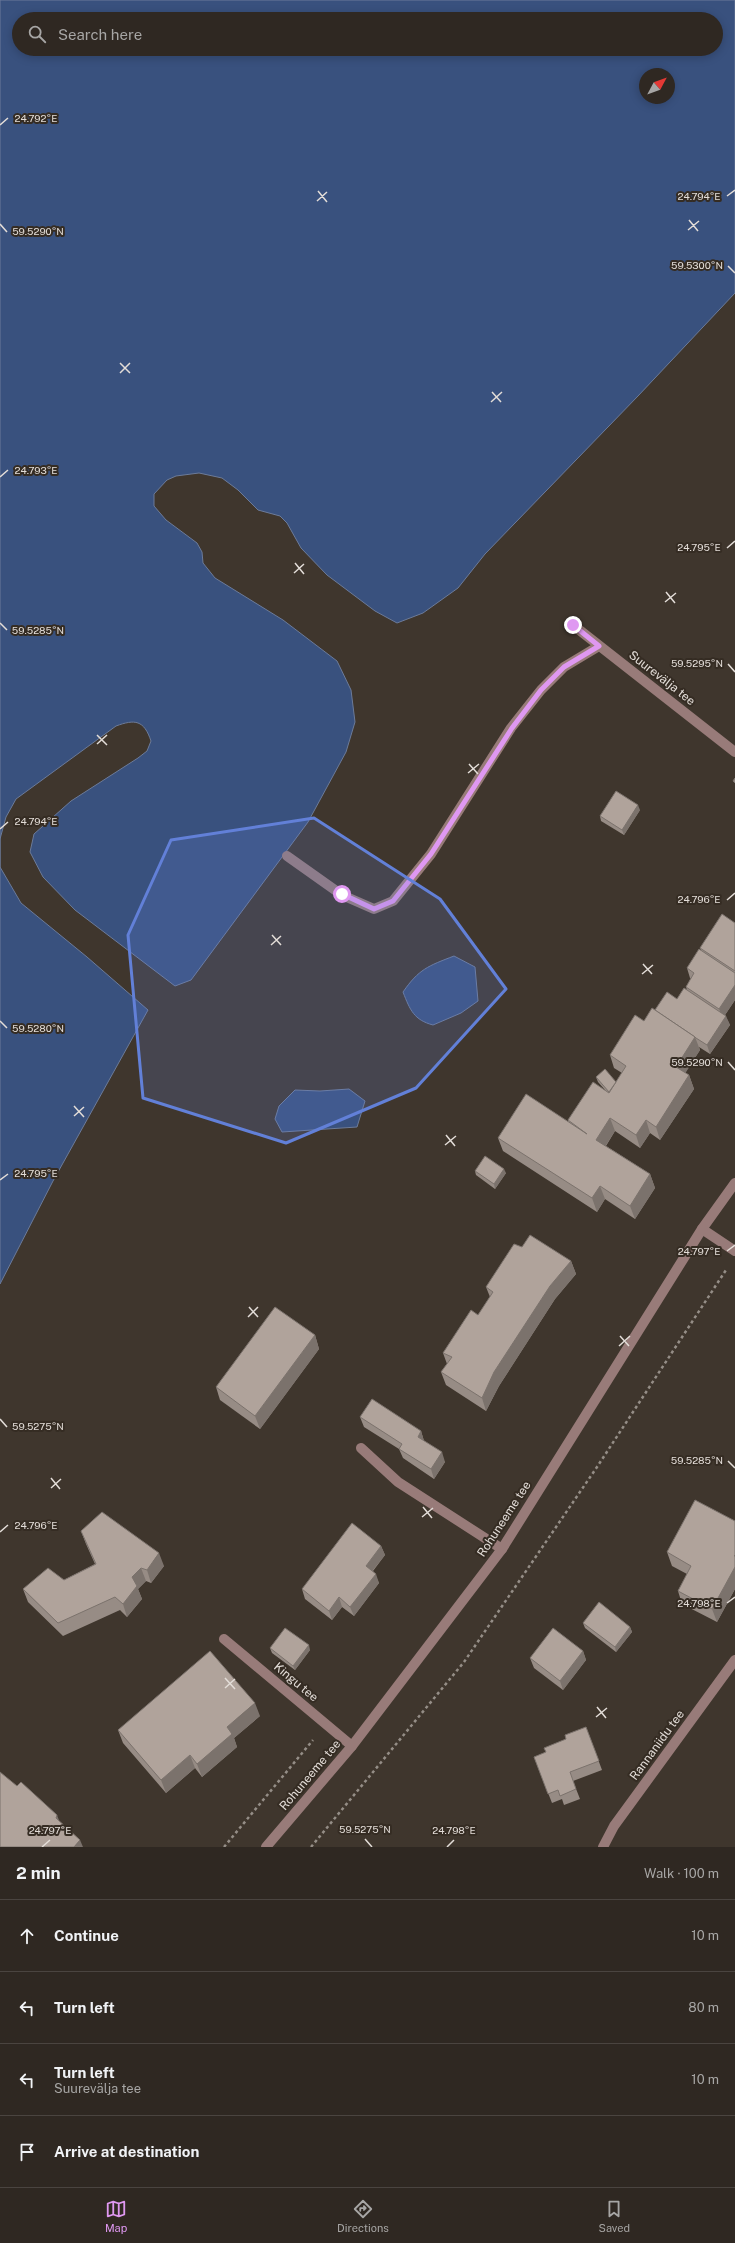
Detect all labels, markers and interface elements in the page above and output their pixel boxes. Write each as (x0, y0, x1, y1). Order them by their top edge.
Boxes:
search box (12, 12, 723, 56)
icon: search (26, 23, 48, 45)
text: Search here (58, 26, 142, 43)
north arrow (639, 68, 675, 104)
text: 24.792°E (15, 112, 57, 124)
text: 24.794°E (677, 190, 721, 202)
text: 59.5290°N (12, 225, 64, 237)
text: 59.5300°N (671, 259, 723, 271)
text: 24.793°E (14, 464, 58, 476)
text: 24.795°E (677, 541, 721, 553)
route end (564, 616, 582, 634)
text: 59.5285°N (12, 624, 64, 636)
street label: Suurevälja tee (626, 648, 698, 708)
text: 59.5295°N (671, 657, 723, 669)
text: 24.794°E (14, 815, 58, 827)
route start (333, 885, 351, 903)
text: 24.796°E (677, 893, 721, 905)
text: 59.5280°N (12, 1022, 64, 1034)
text: 59.5290°N (671, 1056, 723, 1068)
text: 24.795°E (14, 1167, 58, 1179)
text: 24.797°E (678, 1245, 720, 1257)
text: 59.5275°N (12, 1420, 64, 1432)
text: 59.5285°N (671, 1454, 723, 1466)
street label: Rohuneeme tee (474, 1478, 534, 1559)
text: 24.796°E (14, 1519, 58, 1531)
text: 24.798°E (677, 1597, 721, 1609)
street label: Kingu tee (271, 1659, 321, 1705)
street label: Rannaniidu tee (627, 1707, 687, 1783)
street label: Rohuneeme tee (277, 1737, 344, 1813)
text: 59.5275°N (339, 1823, 391, 1835)
text: 24.797°E (29, 1824, 71, 1836)
text: 24.798°E (432, 1824, 476, 1836)
text: 2 min (16, 1863, 61, 1883)
text: Walk · 100 m (644, 1866, 719, 1881)
icon: ahead (16, 1925, 38, 1947)
text: Continue (54, 1927, 119, 1944)
text: 10 m (691, 1928, 719, 1943)
icon: left (16, 1997, 38, 2019)
text: Turn left (54, 1999, 115, 2016)
text: 80 m (688, 2000, 719, 2015)
text: Turn left (54, 2064, 115, 2081)
icon: left (16, 2069, 38, 2091)
text: 10 m (691, 2072, 719, 2087)
text: Suurevälja tee (54, 2081, 141, 2096)
icon: arrive (16, 2141, 38, 2163)
text: Arrive at destination (54, 2143, 199, 2160)
tab: Map (105, 2198, 127, 2234)
tab: Directions (337, 2198, 389, 2234)
tab: Saved (599, 2198, 630, 2234)

